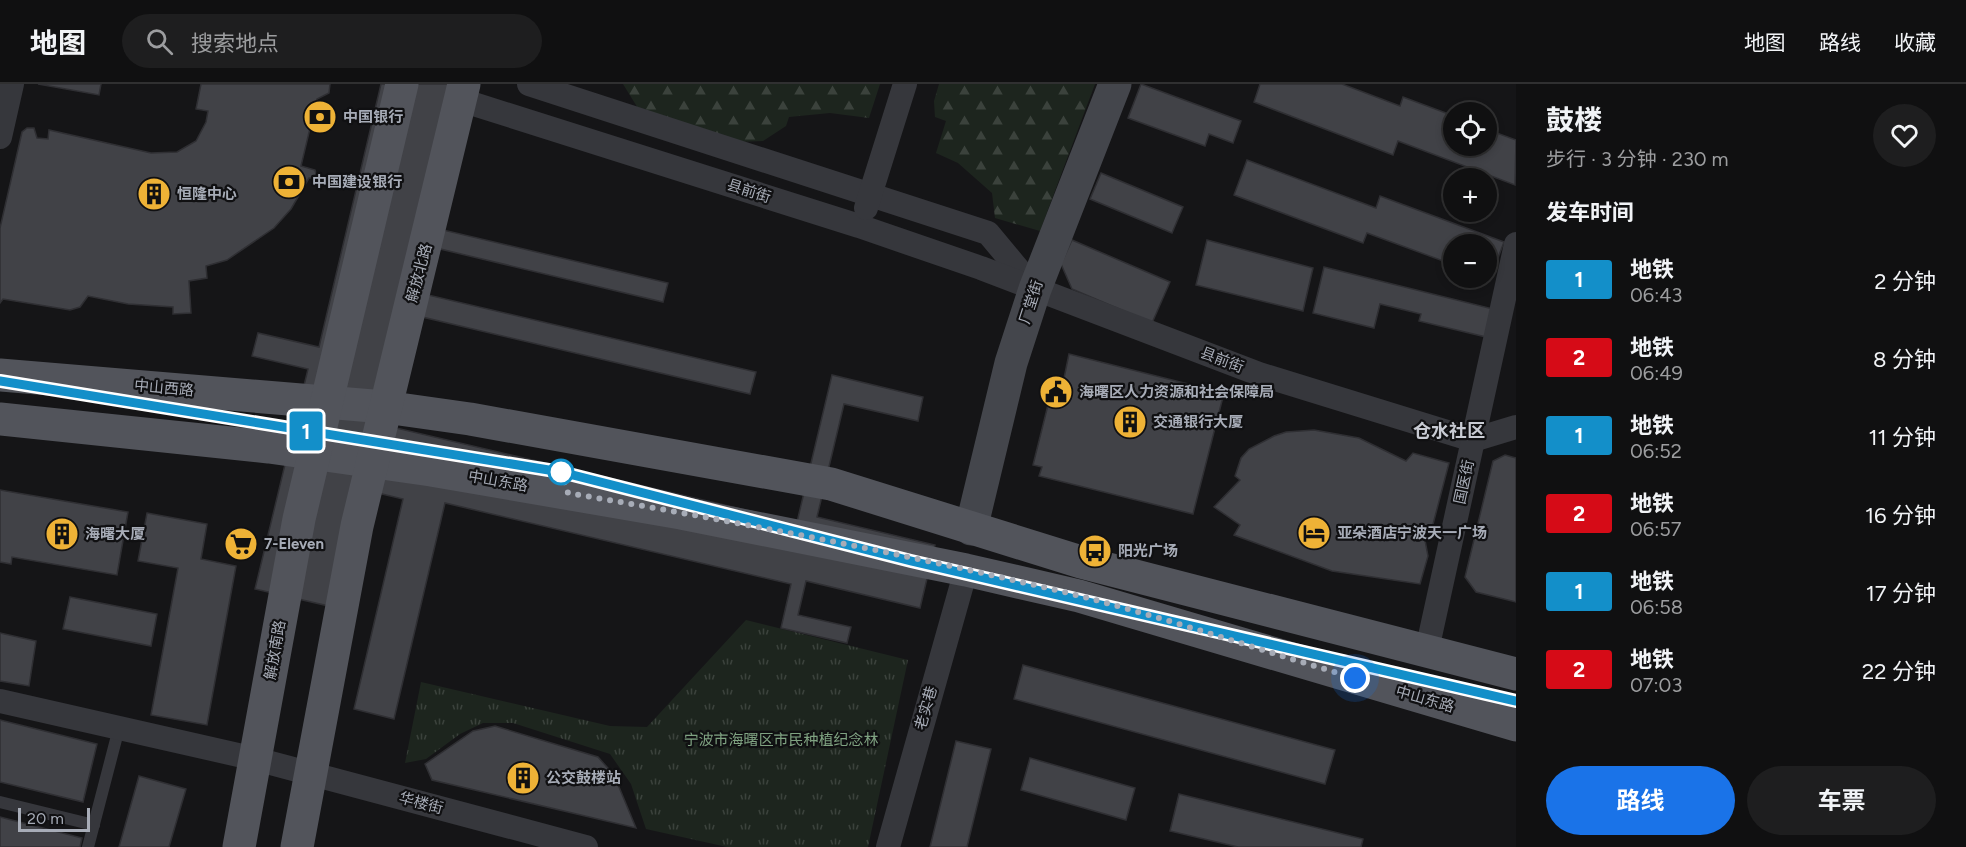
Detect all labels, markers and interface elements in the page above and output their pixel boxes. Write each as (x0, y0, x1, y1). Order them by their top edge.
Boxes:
search box (122, 14, 542, 68)
icon: search (143, 25, 176, 58)
text: 地图 (30, 26, 86, 60)
text: 搜索地点 (191, 30, 279, 57)
text: 地图 (1744, 30, 1786, 55)
text: 路线 (1819, 30, 1861, 55)
text: 收藏 (1894, 30, 1936, 55)
bank icon: 中国银行 (302, 99, 338, 135)
map controls (1443, 102, 1497, 288)
button: locate (1443, 102, 1497, 156)
text: 鼓楼 (1546, 103, 1602, 137)
button: heart (1873, 104, 1936, 167)
place label: 中国银行 (343, 108, 403, 126)
text: 步行 · 3 分钟 · 230 m (1546, 147, 1729, 171)
bank icon: 中国建设银行 (271, 164, 307, 200)
button: + (1443, 168, 1497, 222)
place label: 中国建设银行 (312, 173, 402, 191)
street label: 县前街 (725, 175, 773, 207)
building icon: 恒隆中心 (136, 176, 172, 212)
place label: 恒隆中心 (177, 185, 237, 203)
text: 发车时间 (1546, 199, 1634, 226)
button: − (1443, 234, 1497, 288)
street label: 解放北路 (403, 242, 435, 304)
text: 地铁 (1630, 256, 1674, 283)
text: 1 (1575, 267, 1583, 292)
text: 2 分钟 (1874, 268, 1936, 295)
street label: 厂堂街 (1015, 278, 1047, 326)
text: 06:43 (1630, 283, 1683, 307)
text: 地铁 (1630, 334, 1674, 361)
street label: 县前街 (1198, 344, 1246, 376)
text: 2 (1573, 345, 1585, 370)
text: 8 分钟 (1873, 346, 1936, 373)
text: 06:49 (1630, 361, 1683, 385)
public building icon: 海曙区人力资源和社会保障局 (1038, 374, 1074, 410)
street label: 中山西路 (133, 376, 195, 400)
place label: 海曙区人力资源和社会保障局 (1079, 383, 1274, 401)
building icon: 交通银行大厦 (1112, 404, 1148, 440)
line badge: 1 (286, 412, 326, 450)
text: 地铁 (1630, 412, 1674, 439)
place label: 交通银行大厦 (1153, 413, 1243, 431)
text: 1 (302, 419, 310, 444)
district label: 仓水社区 (1413, 420, 1485, 442)
text: 1 (1575, 423, 1583, 448)
text: 11 分钟 (1868, 424, 1936, 451)
text: 06:52 (1630, 439, 1682, 463)
street label: 国医街 (1451, 458, 1477, 506)
unlabelled marker (548, 459, 574, 485)
street label: 中山东路 (467, 467, 529, 495)
text: 地铁 (1630, 490, 1674, 517)
text: 2 (1573, 501, 1585, 526)
text: 16 分钟 (1865, 502, 1936, 529)
hotel icon: 亚朵酒店宁波天一广场 (1296, 515, 1332, 551)
building icon: 海曙大厦 (44, 516, 80, 552)
text: 06:57 (1630, 517, 1681, 541)
place label: 亚朵酒店宁波天一广场 (1337, 524, 1487, 542)
place label: 海曙大厦 (85, 525, 145, 543)
supermarket icon: 7-Eleven (223, 526, 259, 562)
bus stop icon: 阳光广场 (1077, 533, 1113, 569)
place label: 7-Eleven (264, 535, 324, 553)
place label: 阳光广场 (1118, 542, 1178, 560)
text: 地铁 (1630, 568, 1674, 595)
text: 1 (1575, 579, 1583, 604)
text: 17 分钟 (1866, 580, 1936, 607)
text: 06:58 (1630, 595, 1683, 619)
street label: 解放南路 (261, 619, 289, 681)
text: 地铁 (1630, 646, 1674, 673)
text: 2 (1573, 657, 1585, 682)
text: 22 分钟 (1862, 658, 1936, 685)
your location (1340, 663, 1370, 693)
text: 07:03 (1630, 673, 1682, 697)
street label: 中山东路 (1394, 682, 1456, 716)
street label: 老实巷 (911, 684, 941, 732)
park label: 宁波市海曙区市民种植纪念林 (683, 731, 879, 749)
building icon: 公交鼓楼站 (505, 760, 541, 796)
button: 路线 (1546, 766, 1735, 835)
button: 车票 (1747, 766, 1936, 835)
place label: 公交鼓楼站 (546, 769, 621, 787)
street label: 华楼街 (397, 788, 445, 818)
scale bar (18, 805, 90, 832)
text: 20 m (27, 809, 64, 828)

